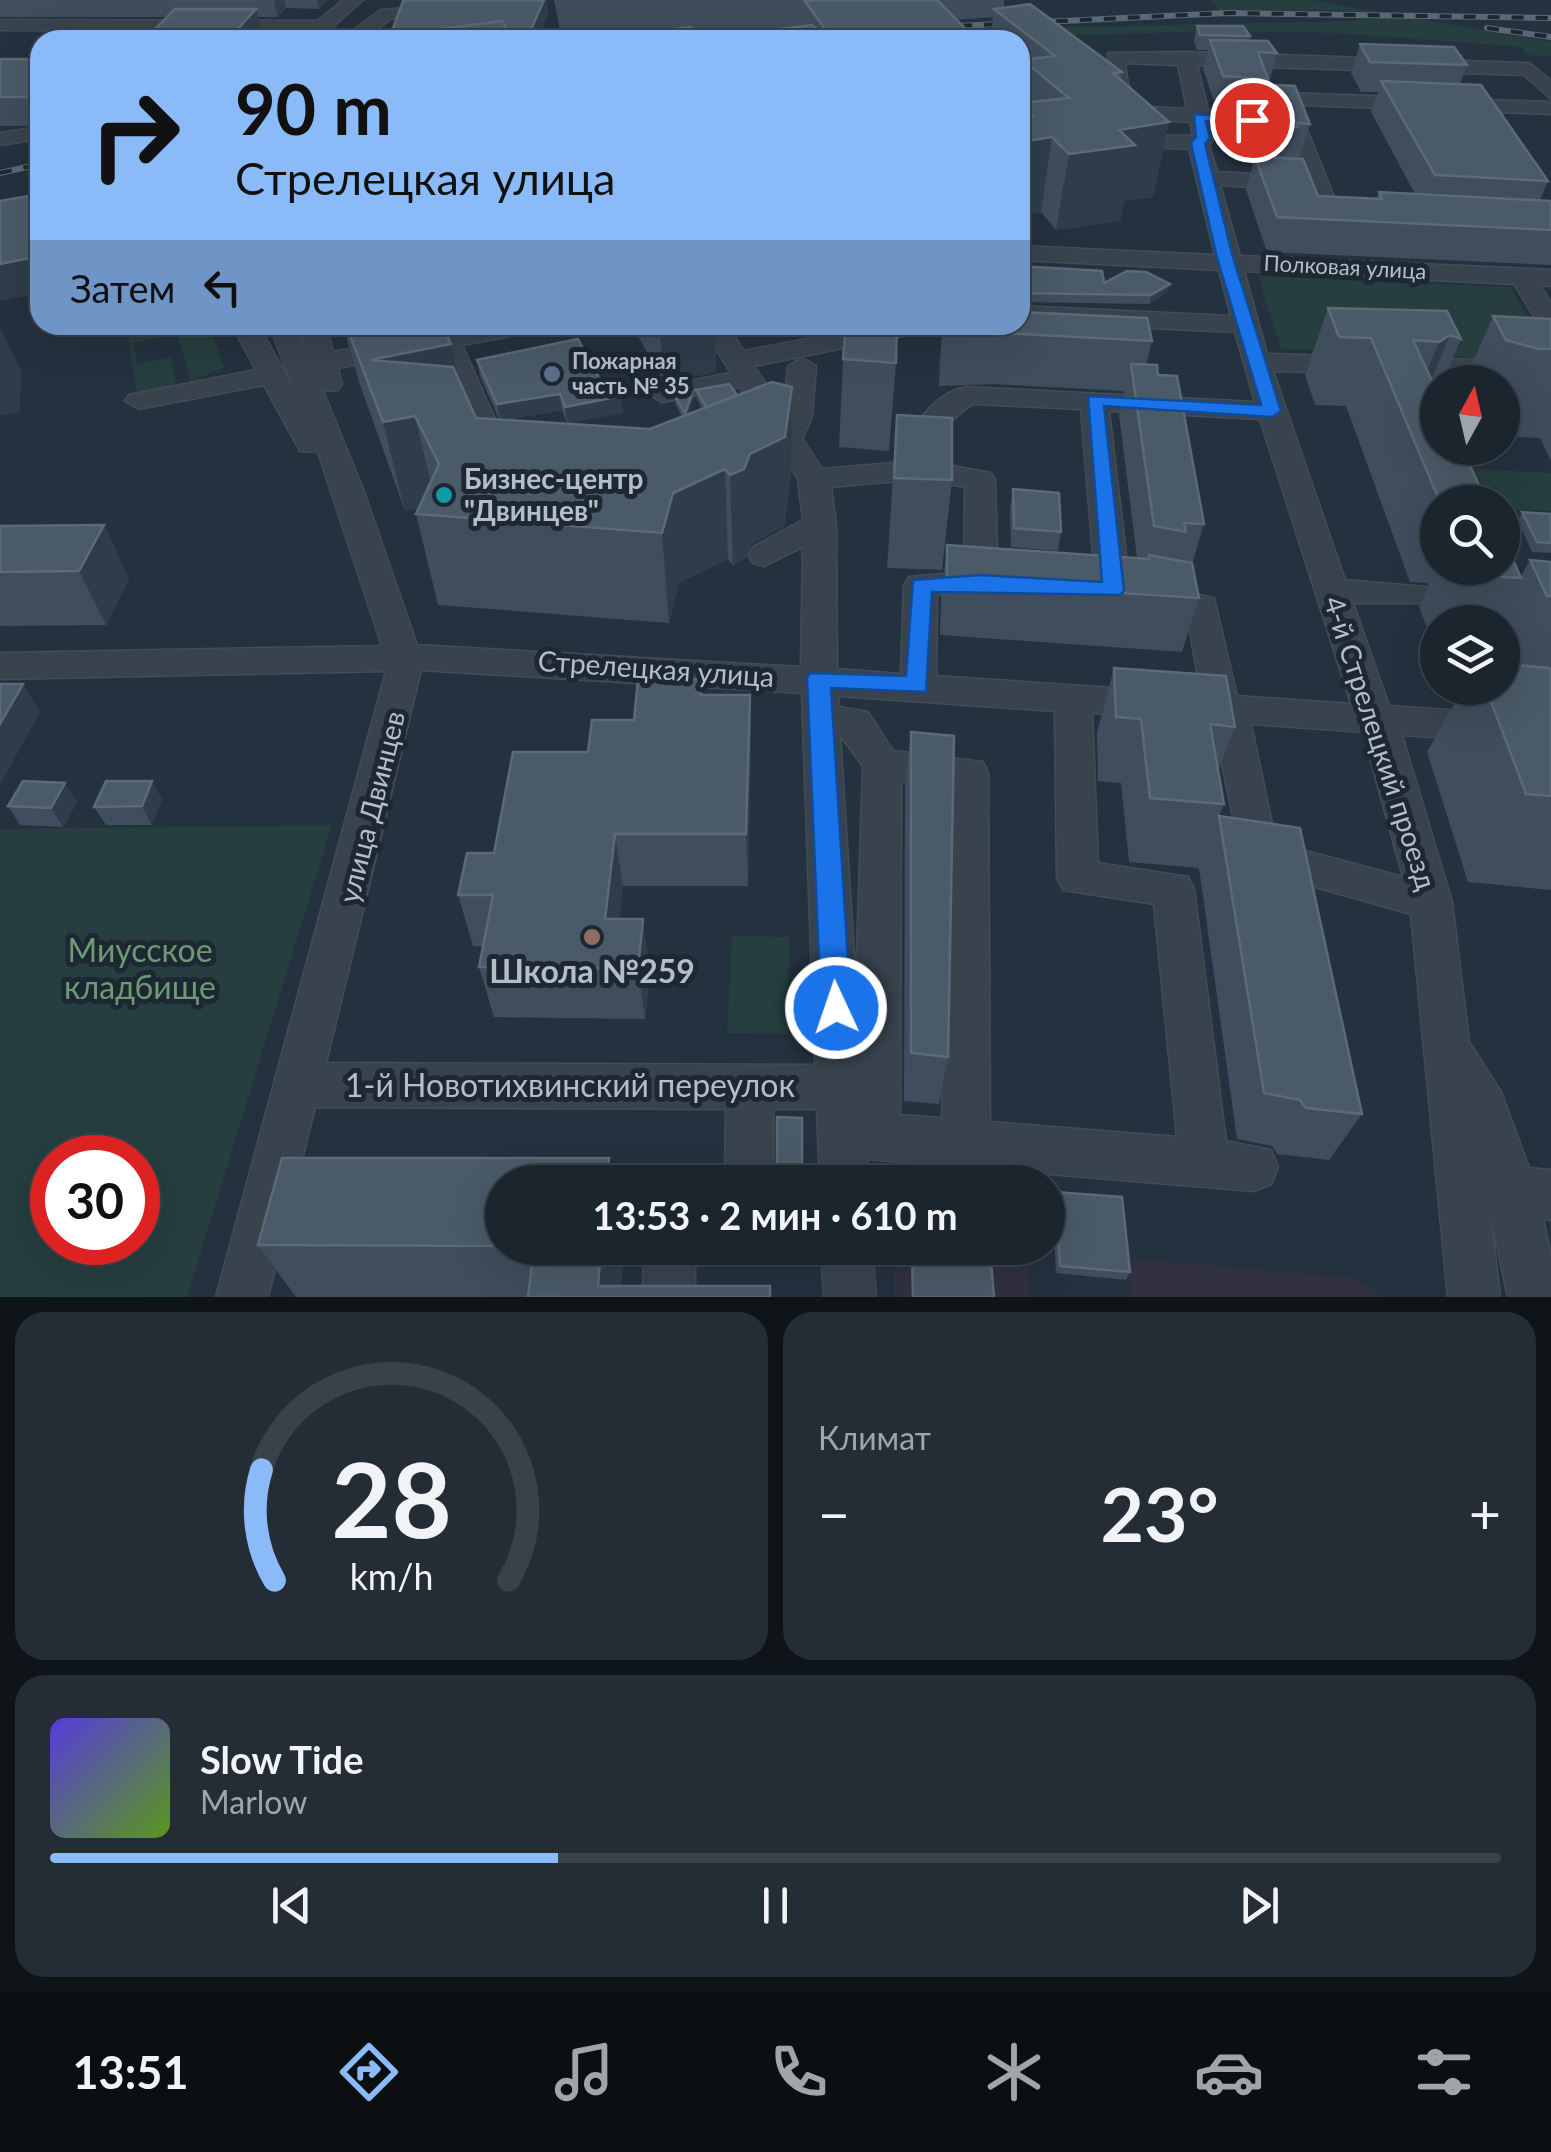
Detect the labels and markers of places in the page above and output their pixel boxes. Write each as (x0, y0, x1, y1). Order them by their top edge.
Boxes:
pin (1210, 78, 1295, 163)
place label: Пожарная часть № 35 (572, 347, 689, 399)
marker: Пожарная часть № 35 (541, 363, 563, 385)
place label: Бизнес-центр "Двинцев" (464, 461, 643, 527)
marker: Бизнес-центр "Двинцев" (433, 484, 455, 506)
marker: Школа №259 (581, 926, 603, 948)
place label: Школа №259 (489, 951, 695, 990)

